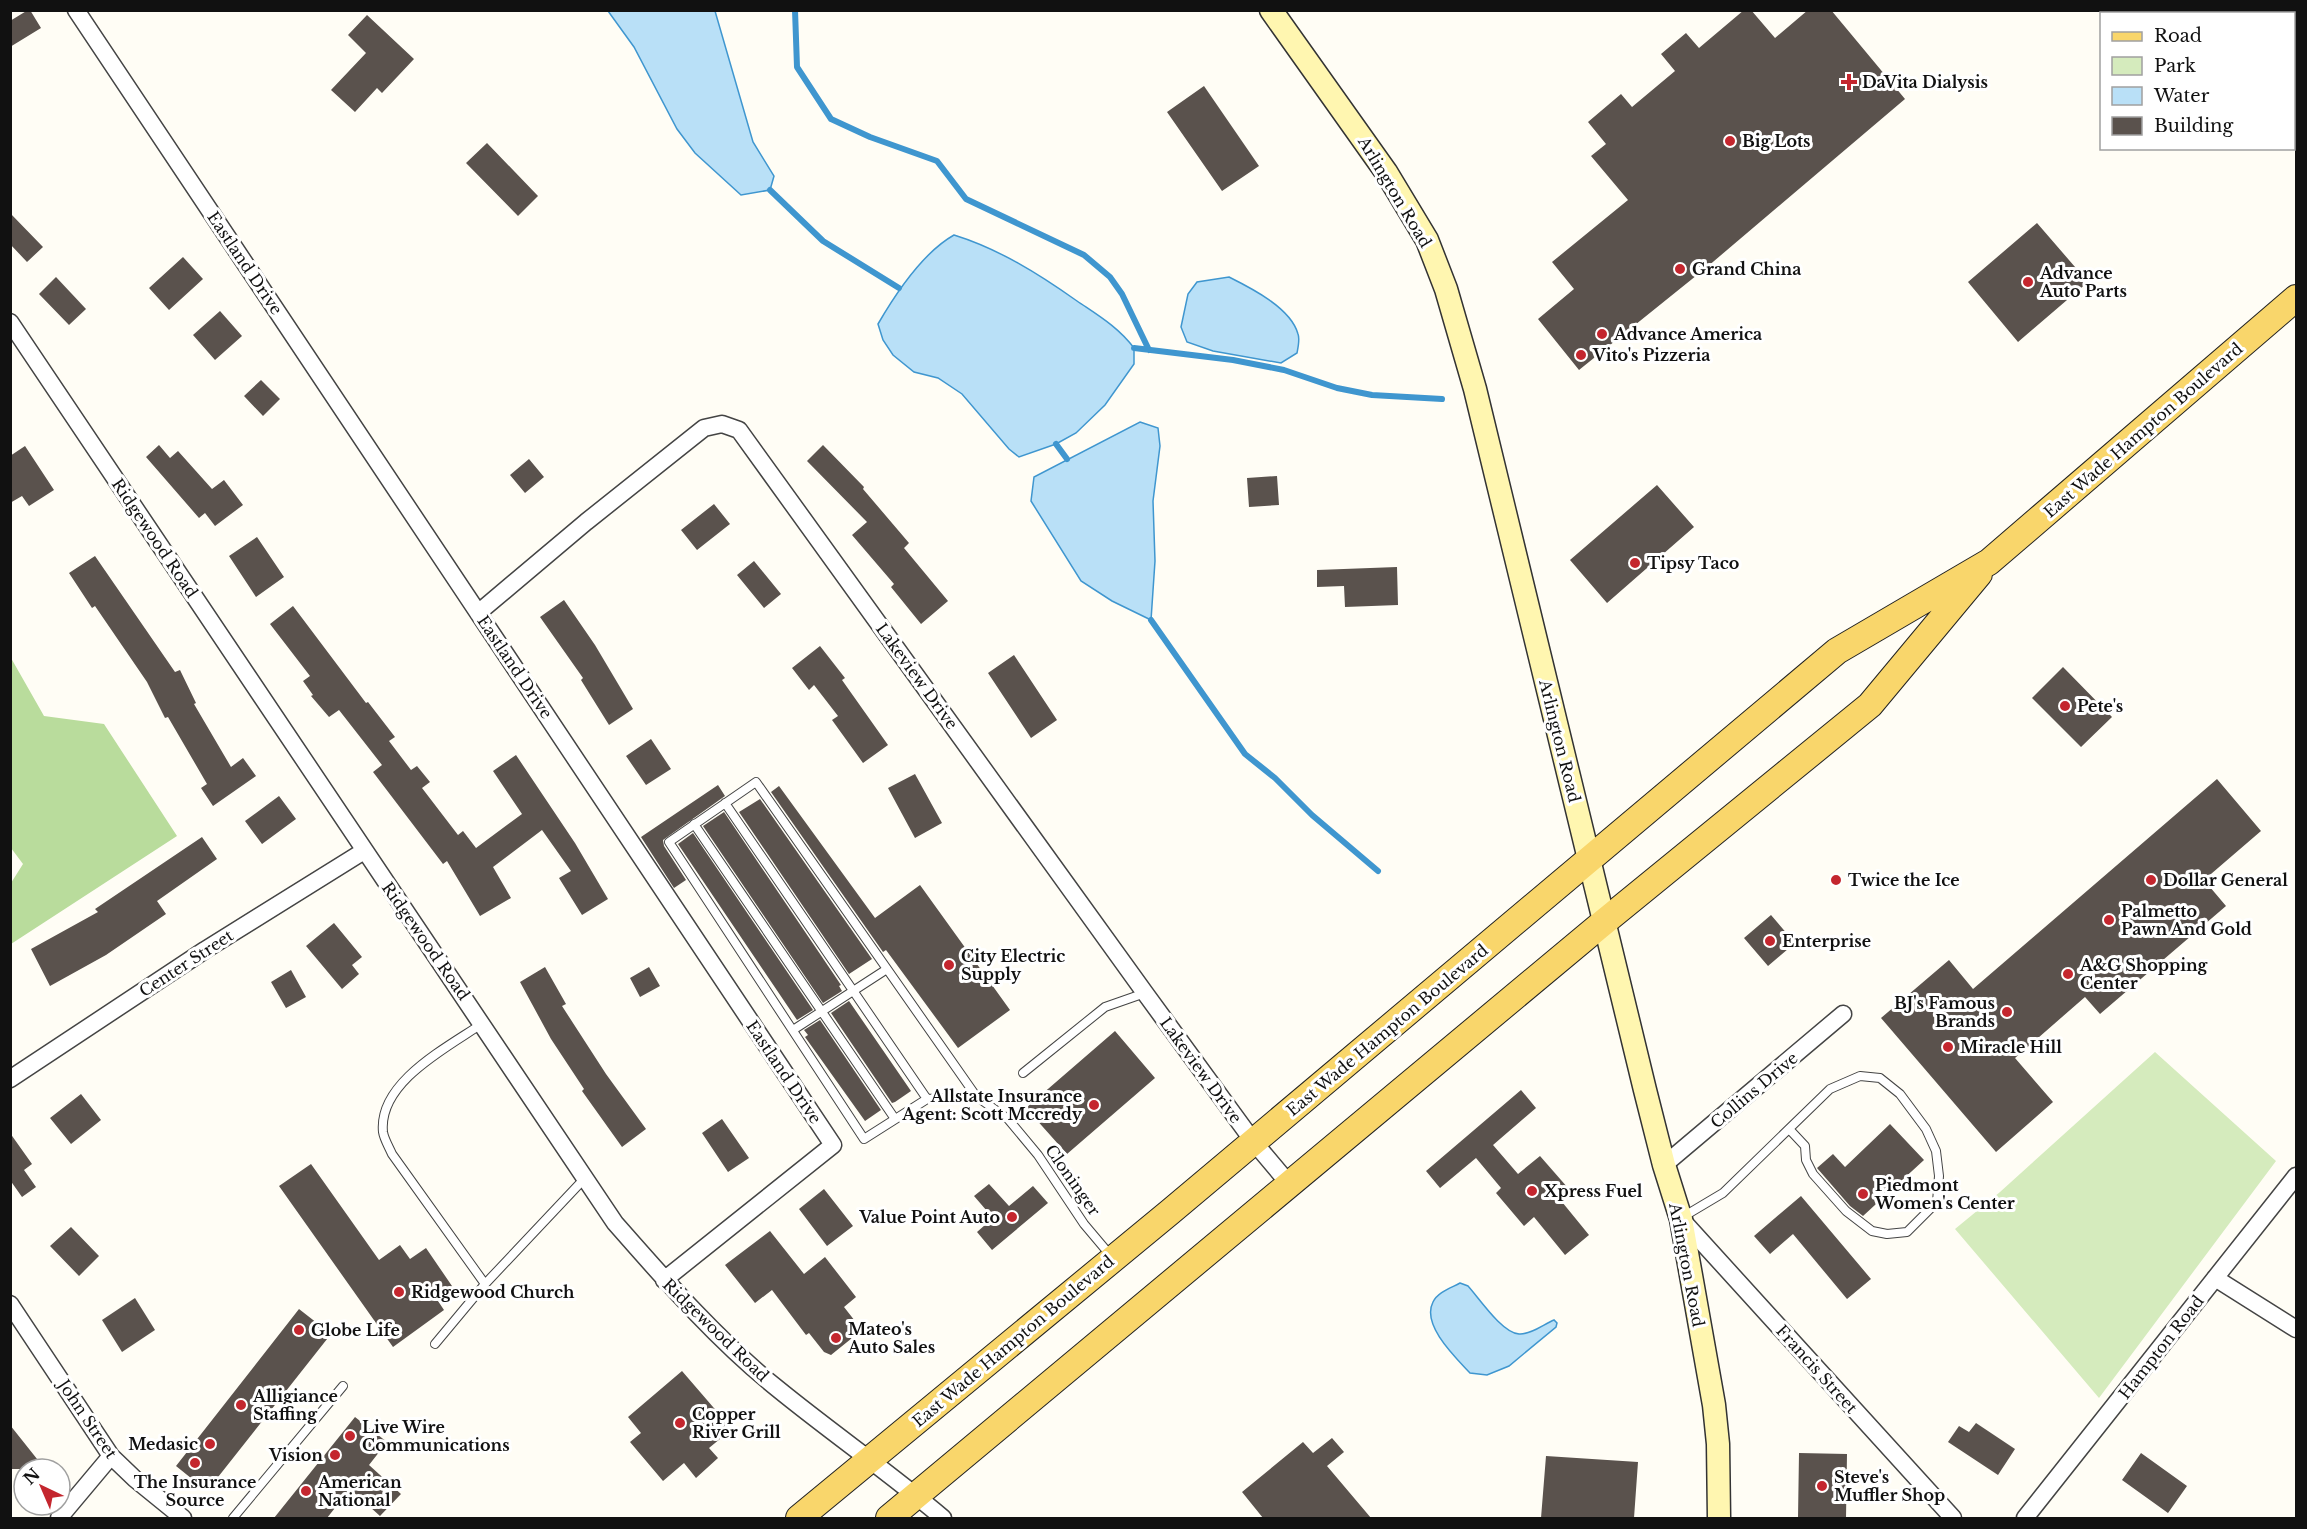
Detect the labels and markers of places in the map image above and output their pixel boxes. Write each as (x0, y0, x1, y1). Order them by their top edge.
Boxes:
place label: DaVita Dialysis (1862, 72, 1988, 92)
marker: DaVita Dialysis (1840, 73, 1858, 91)
place label: Big Lots (1742, 131, 1811, 151)
marker: Big Lots (1723, 134, 1737, 148)
place label: Grand China (1692, 259, 1801, 279)
marker: Grand China (1673, 262, 1687, 276)
place label: Advance Auto Parts (2039, 263, 2127, 301)
marker: Advance Auto Parts (2021, 275, 2035, 289)
place label: Advance America (1613, 324, 1762, 344)
marker: Advance America (1595, 327, 1609, 341)
place label: Vito's Pizzeria (1592, 345, 1710, 365)
marker: Vito's Pizzeria (1574, 348, 1588, 362)
place label: Tipsy Taco (1647, 553, 1739, 573)
marker: Tipsy Taco (1628, 556, 1642, 570)
place label: Pete's (2077, 696, 2123, 716)
marker: Pete's (2058, 699, 2072, 713)
place label: Twice the Ice (1848, 870, 1960, 890)
place label: Dollar General (2163, 870, 2288, 890)
marker: Twice the Ice (1829, 873, 1843, 887)
marker: Dollar General (2144, 873, 2158, 887)
place label: Palmetto Pawn And Gold (2121, 901, 2252, 939)
marker: Palmetto Pawn And Gold (2102, 913, 2116, 927)
place label: Enterprise (1782, 931, 1871, 951)
marker: Enterprise (1763, 934, 1777, 948)
place label: City Electric Supply (961, 946, 1065, 984)
place label: A&G Shopping Center (2079, 955, 2209, 993)
marker: City Electric Supply (942, 958, 956, 972)
marker: A&G Shopping Center (2061, 967, 2075, 981)
place label: BJ's Famous Brands (1894, 993, 1995, 1031)
marker: BJ's Famous Brands (2000, 1005, 2014, 1019)
place label: Miracle Hill (1960, 1037, 2062, 1057)
marker: Miracle Hill (1941, 1040, 1955, 1054)
place label: Allstate Insurance Agent: Scott Mccredy (901, 1086, 1083, 1124)
marker: Allstate Insurance Agent: Scott Mccredy (1087, 1098, 1101, 1112)
place label: Piedmont Women's Center (1874, 1175, 2015, 1213)
place label: Xpress Fuel (1543, 1181, 1643, 1201)
marker: Xpress Fuel (1525, 1184, 1539, 1198)
marker: Piedmont Women's Center (1856, 1187, 1870, 1201)
place label: Value Point Auto (858, 1207, 1000, 1227)
marker: Value Point Auto (1005, 1210, 1019, 1224)
place label: Ridgewood Church (411, 1282, 575, 1302)
marker: Ridgewood Church (392, 1285, 406, 1299)
place label: Mateo's Auto Sales (847, 1319, 935, 1357)
place label: Globe Life (311, 1320, 400, 1340)
marker: Globe Life (292, 1323, 306, 1337)
marker: Mateo's Auto Sales (829, 1331, 843, 1345)
place label: Alligiance Staffing (252, 1386, 338, 1424)
marker: Alligiance Staffing (234, 1398, 248, 1412)
place label: Copper River Grill (692, 1404, 781, 1442)
marker: Copper River Grill (673, 1416, 687, 1430)
place label: Live Wire Communications (362, 1417, 510, 1455)
marker: Live Wire Communications (343, 1429, 357, 1443)
place label: Medasic (128, 1434, 198, 1454)
marker: Medasic (203, 1437, 217, 1451)
place label: Vision (268, 1445, 323, 1465)
marker: Vision (328, 1448, 342, 1462)
marker: The Insurance Source (188, 1456, 202, 1470)
place label: Steve's Muffler Shop (1834, 1467, 1945, 1505)
place label: The Insurance Source (134, 1472, 256, 1510)
place label: American National (317, 1472, 402, 1510)
marker: Steve's Muffler Shop (1815, 1479, 1829, 1493)
marker: American National (299, 1484, 313, 1498)

